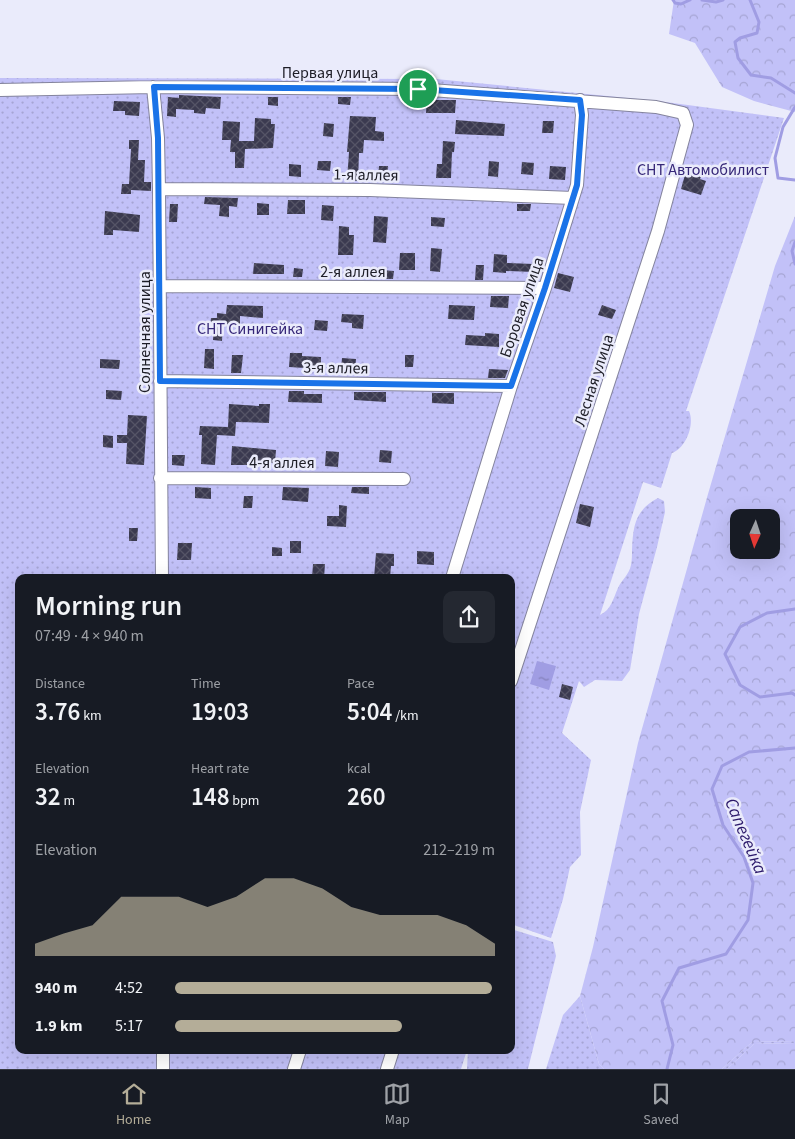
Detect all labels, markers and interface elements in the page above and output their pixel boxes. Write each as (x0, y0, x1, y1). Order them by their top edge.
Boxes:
street label: Первая улица (282, 62, 378, 84)
pin (397, 68, 439, 110)
icon: arrive (404, 75, 432, 103)
park label: СНТ Автомобилист (637, 159, 769, 181)
street label: 1-я аллея (333, 163, 399, 187)
street label: Боровая улица (494, 254, 549, 361)
street label: 2-я аллея (320, 261, 386, 283)
street label: Солнечная улица (134, 271, 156, 393)
park label: СНТ Синигейка (197, 318, 303, 340)
street label: Лесная улица (569, 331, 619, 429)
street label: 3-я аллея (303, 356, 369, 380)
street label: 4-я аллея (249, 452, 315, 474)
north arrow (730, 509, 780, 559)
map controls (730, 509, 780, 559)
text: Morning run (35, 586, 182, 626)
button: share (443, 591, 495, 643)
text: 07:49 · 4 × 940 m (35, 625, 144, 647)
text: Distance (35, 674, 85, 694)
text: Time (191, 674, 221, 694)
text: Pace (347, 674, 374, 694)
text: 3.76 (35, 694, 80, 730)
text: 19:03 (191, 694, 249, 730)
text: 5:04 (347, 694, 392, 730)
text: km (80, 706, 102, 726)
text: /km (392, 706, 419, 726)
text: Elevation (35, 759, 90, 779)
text: Heart rate (191, 759, 249, 779)
text: kcal (347, 759, 371, 779)
text: 32 (35, 779, 61, 815)
text: 148 (191, 779, 229, 815)
text: 260 (347, 779, 385, 815)
text: m (61, 791, 75, 811)
text: bpm (229, 791, 259, 811)
water label: Сапегейка (718, 794, 773, 879)
text: Elevation (35, 839, 97, 861)
text: 212–219 m (423, 839, 495, 861)
text: 940 m (35, 977, 77, 999)
text: 4:52 (115, 977, 143, 999)
text: 1.9 km (35, 1015, 82, 1037)
text: 5:17 (115, 1015, 143, 1037)
tab: Home (116, 1080, 151, 1130)
tab: Map (383, 1080, 411, 1130)
tab: Saved (643, 1080, 679, 1130)

